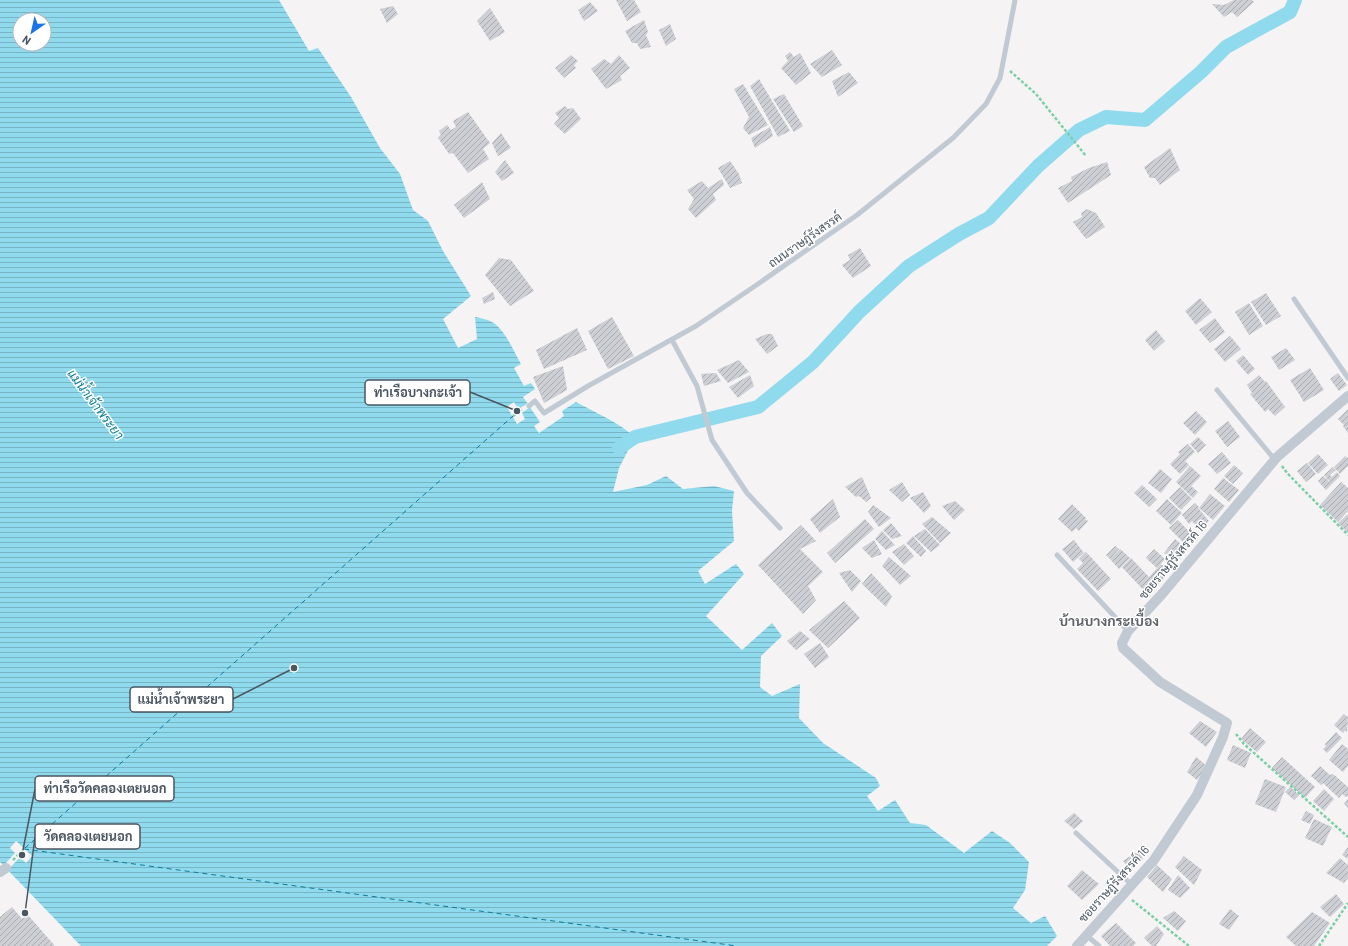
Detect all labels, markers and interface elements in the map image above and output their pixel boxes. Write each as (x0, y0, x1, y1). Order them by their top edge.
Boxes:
north arrow (12, 12, 52, 52)
text: N (19, 33, 33, 48)
street label: ถนนราษฎ์รังสรรค์ (765, 209, 845, 271)
water label: แม่น้ำเจ้าพระยา (64, 363, 131, 442)
callout: ท่าเรือบางกะเจ้า (365, 380, 470, 405)
text: ท่าเรือบางกะเจ้า (374, 383, 462, 400)
street label: ซอยราษฎ์รังสรรค์ 16 (1135, 517, 1211, 603)
district label: บ้านบางกระเบื้อง (1059, 608, 1159, 629)
callout: แม่น้ำเจ้าพระยา (130, 687, 233, 712)
text: แม่น้ำเจ้าพระยา (137, 687, 225, 707)
callout: ท่าเรือวัดคลองเตยนอก (35, 776, 174, 801)
text: ท่าเรือวัดคลองเตยนอก (44, 779, 166, 796)
callout: วัดคลองเตยนอก (35, 824, 140, 849)
text: วัดคลองเตยนอก (44, 828, 133, 844)
street label: ซอยราษฎ์รังสรรค์ 16 (1075, 842, 1153, 926)

